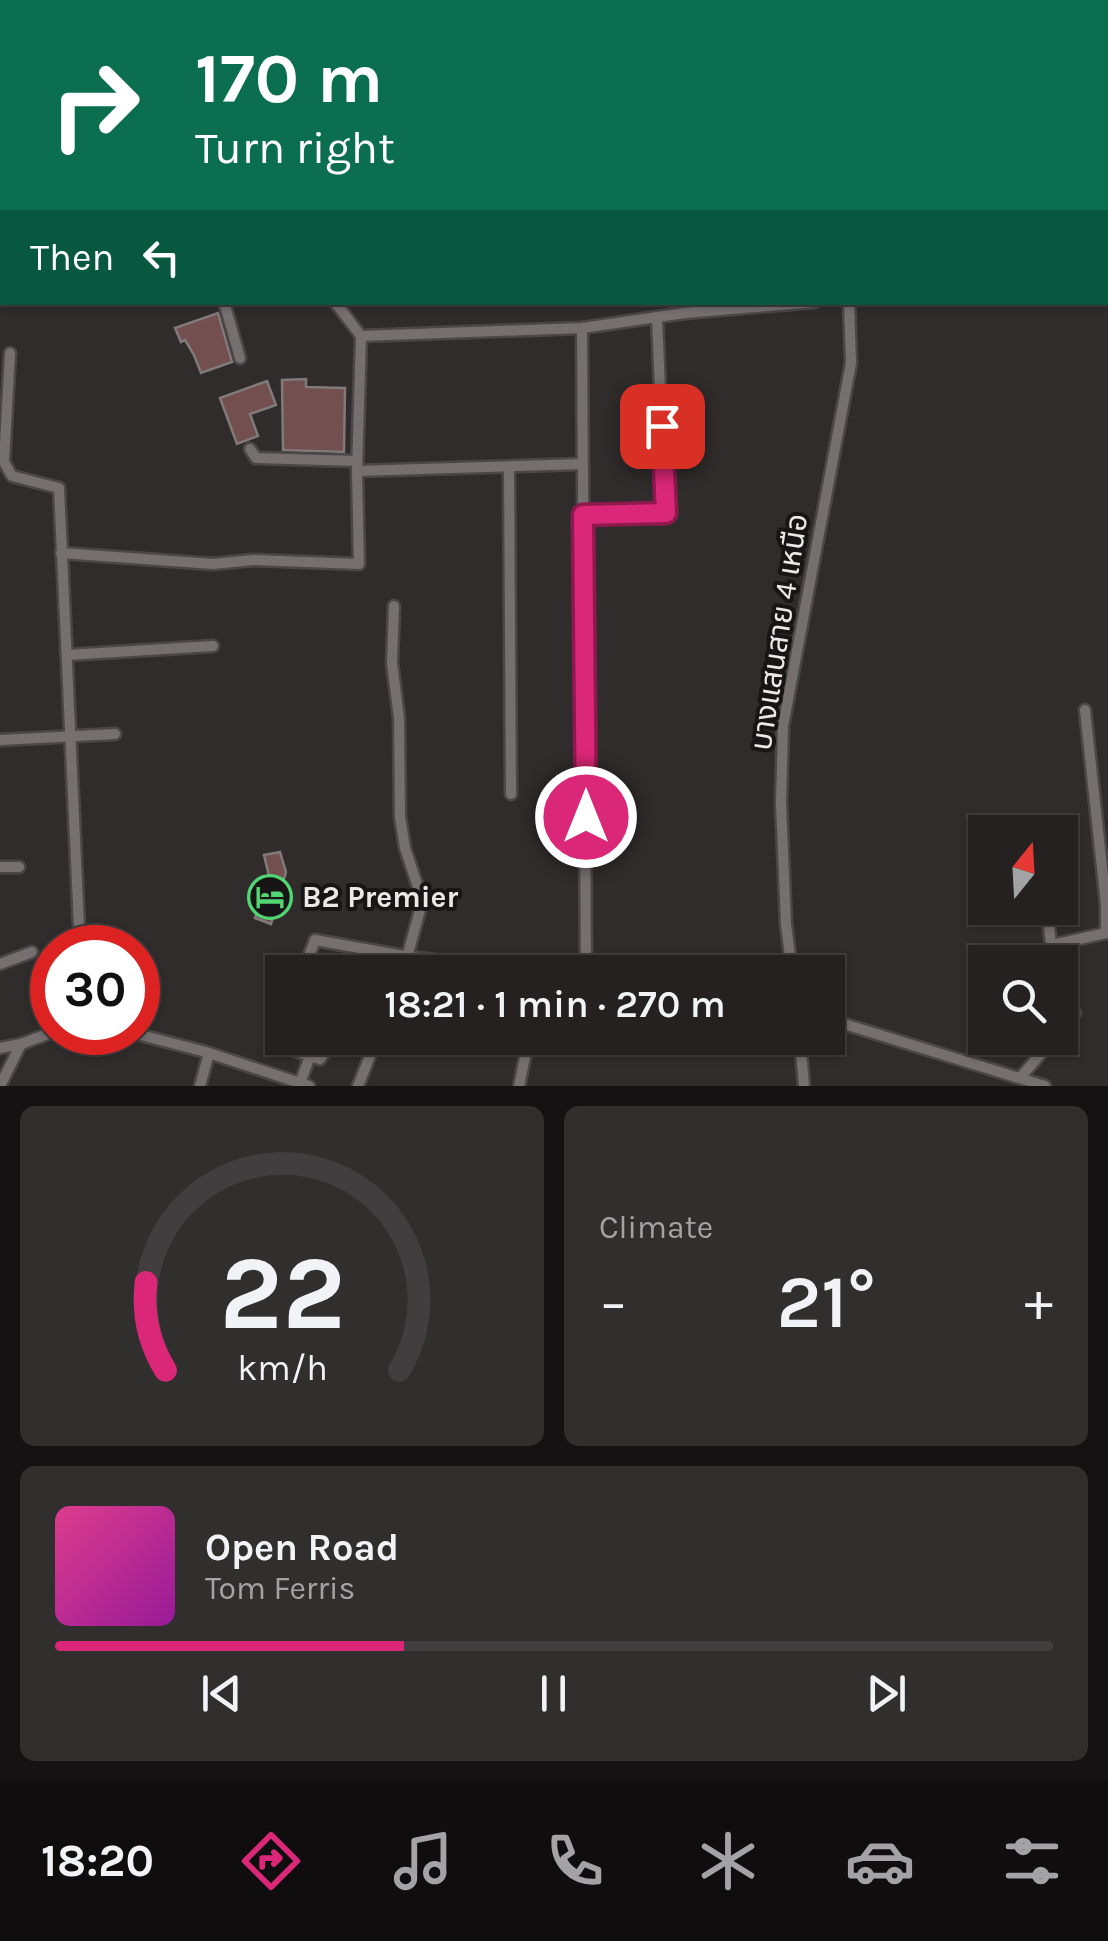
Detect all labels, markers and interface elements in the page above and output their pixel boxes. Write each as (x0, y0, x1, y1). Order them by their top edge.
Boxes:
text: 170 m (195, 38, 383, 120)
icon: right (30, 40, 160, 170)
text: Turn right (195, 122, 395, 174)
icon: left (134, 230, 189, 285)
text: Then (30, 235, 114, 280)
pin (620, 384, 705, 469)
icon: arrive (635, 399, 690, 454)
street label: บางแสนสาย 4 เหนือ (743, 511, 815, 753)
position arrow (534, 765, 638, 869)
north arrow (968, 815, 1078, 925)
map controls (968, 815, 1078, 1055)
hotel icon: B2 Premier (247, 874, 293, 920)
place label: B2 Premier (302, 879, 458, 915)
speed limit sign: 30 (30, 925, 160, 1055)
button: search (968, 945, 1078, 1055)
text: 18:21 · 1 min · 270 m (384, 982, 726, 1027)
text: Climate (599, 1209, 713, 1246)
text: 22 (219, 1233, 345, 1354)
text: 21° (776, 1258, 876, 1346)
text: − (599, 1270, 628, 1334)
text: + (1024, 1270, 1053, 1334)
text: km/h (237, 1347, 327, 1389)
text: Open Road (205, 1525, 399, 1570)
text: Tom Ferris (205, 1570, 355, 1607)
icon: previous (194, 1666, 249, 1721)
icon: pause (526, 1666, 581, 1721)
icon: next (859, 1666, 914, 1721)
icon: directions (236, 1826, 306, 1896)
icon: music (388, 1826, 458, 1896)
icon: phone (540, 1826, 610, 1896)
icon: climate (693, 1826, 763, 1896)
icon: car (845, 1826, 915, 1896)
icon: filters (997, 1826, 1067, 1896)
text: 18:20 (41, 1835, 154, 1887)

